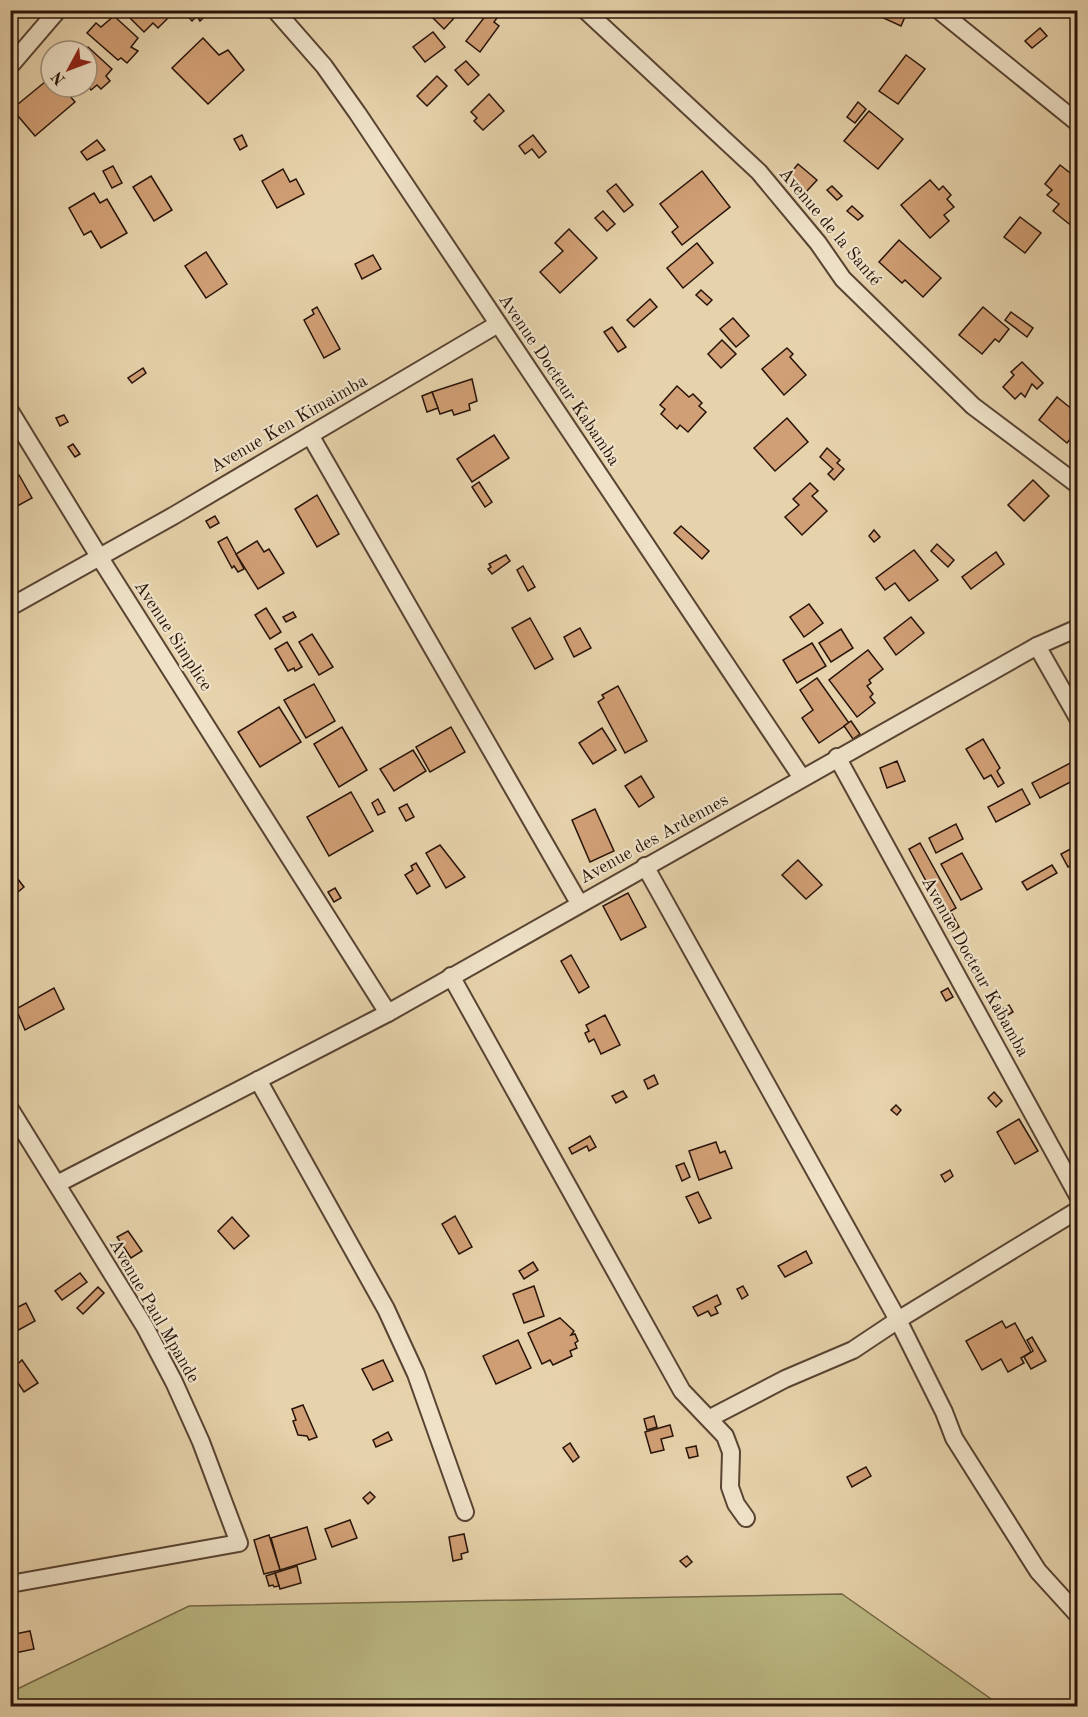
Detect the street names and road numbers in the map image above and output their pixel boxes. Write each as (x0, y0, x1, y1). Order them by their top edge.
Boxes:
street label: Avenue de la Santé (776, 164, 884, 290)
street label: Avenue Docteur Kabamba (495, 291, 623, 469)
street label: Avenue Ken Kimaimba (208, 372, 371, 476)
street label: Avenue Simplice (131, 578, 215, 694)
street label: Avenue des Ardennes (577, 791, 732, 887)
street label: Avenue Docteur Kabamba (918, 874, 1032, 1060)
street label: Avenue Paul Mpande (106, 1236, 202, 1386)

